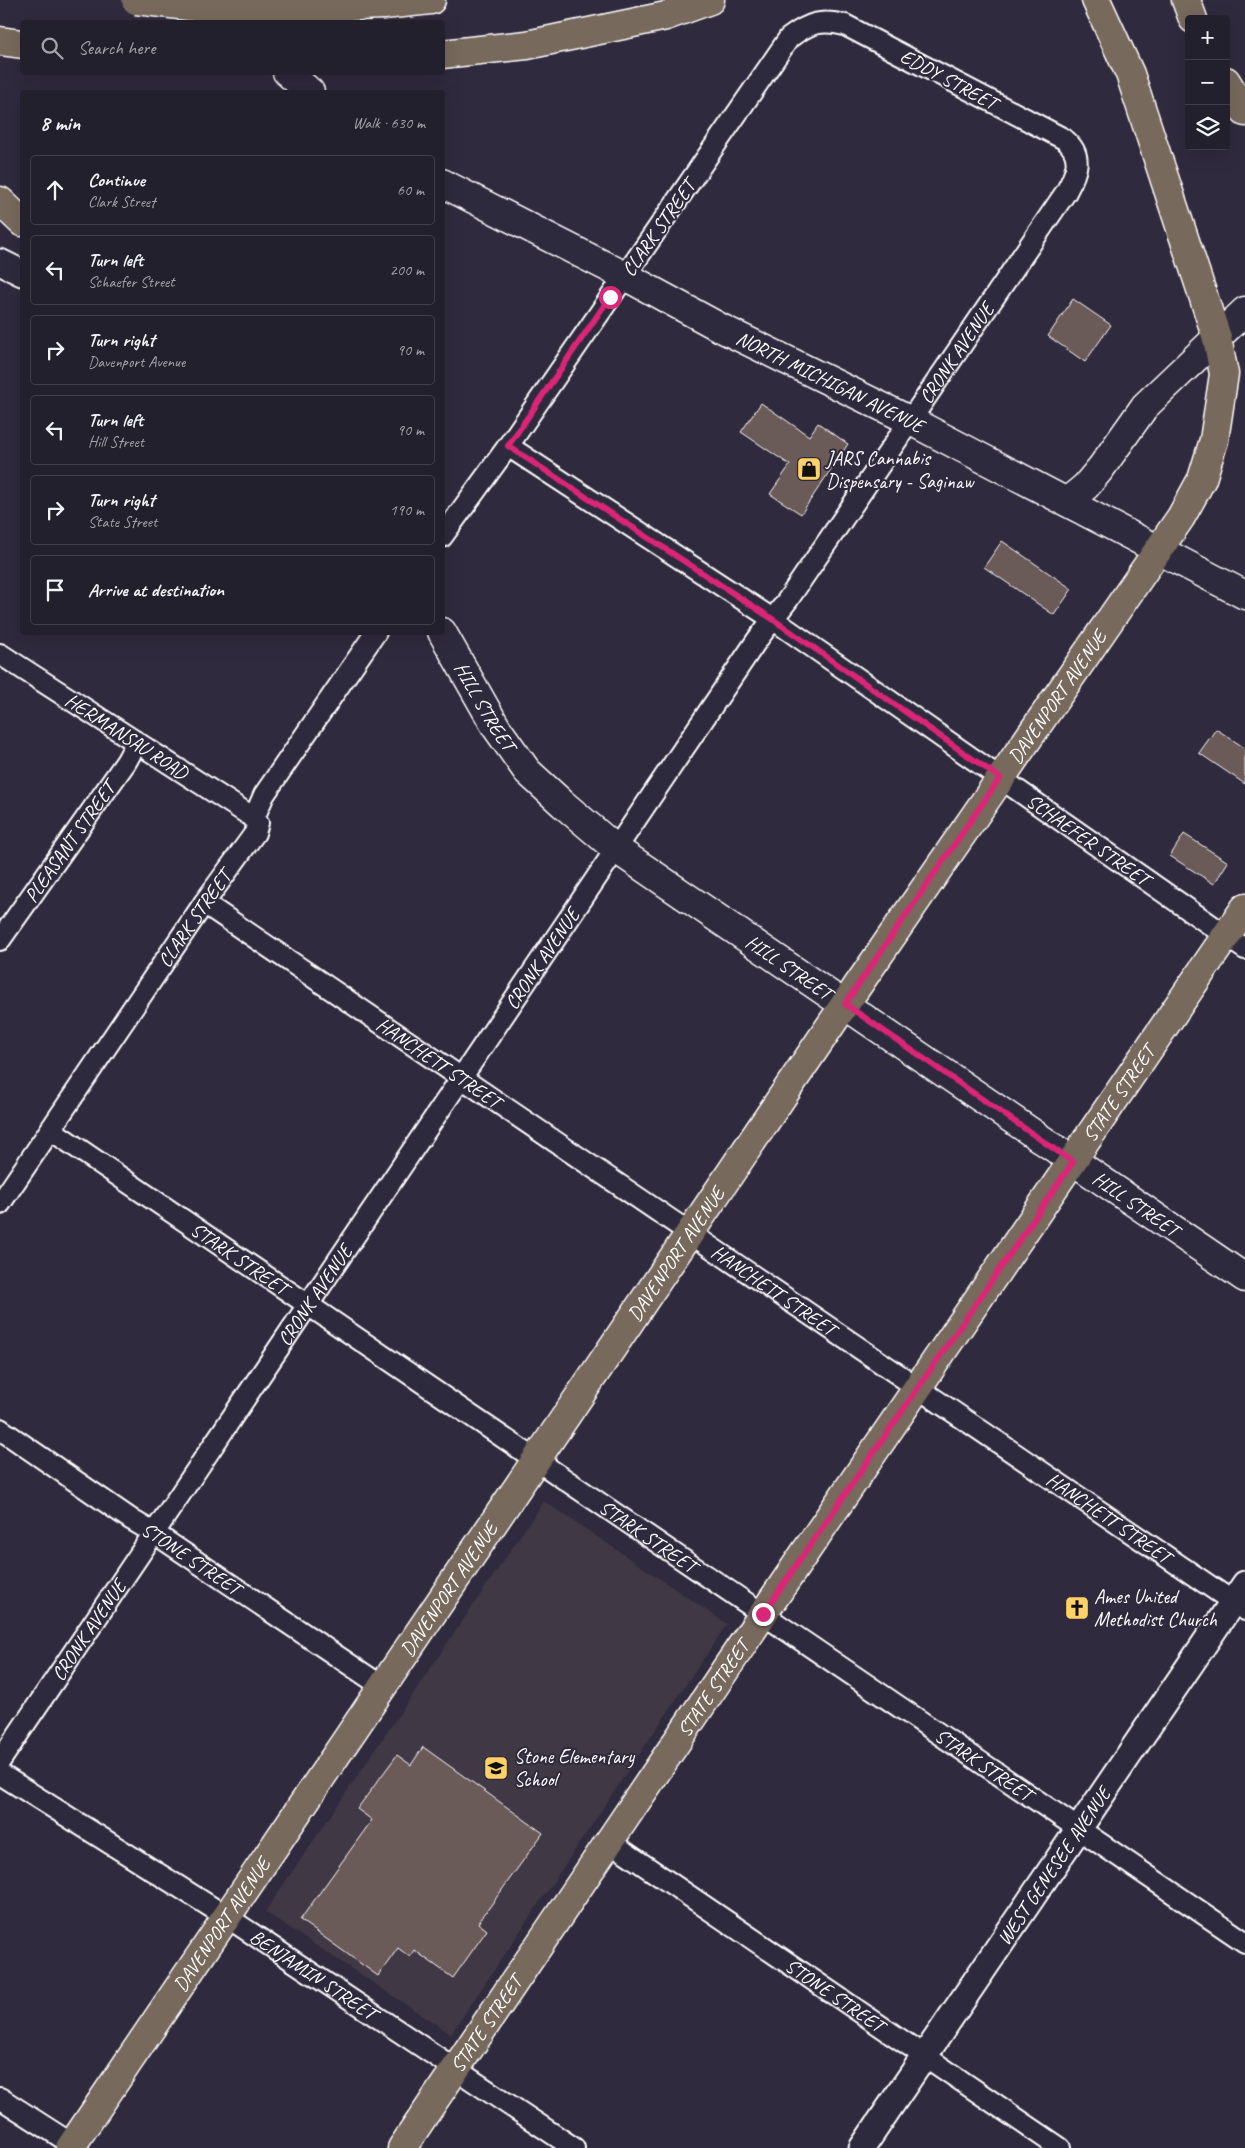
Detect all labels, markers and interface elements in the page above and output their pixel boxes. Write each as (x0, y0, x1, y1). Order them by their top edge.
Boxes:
map controls (1185, 15, 1230, 150)
button: + (1185, 15, 1230, 60)
search box (20, 20, 445, 75)
icon: search (38, 34, 66, 62)
text: Search here (78, 36, 155, 60)
street label: EDDY STREET (896, 43, 1005, 117)
button: − (1185, 60, 1230, 105)
button: layers (1185, 105, 1230, 150)
text: 8 min (40, 110, 80, 136)
text: Walk · 630 m (353, 113, 425, 133)
text: Continue (88, 168, 145, 192)
street label: CLARK STREET (616, 171, 704, 281)
icon: ahead (41, 176, 69, 204)
text: 60 m (397, 180, 424, 200)
text: Clark Street (88, 192, 155, 212)
text: Turn left (88, 248, 143, 272)
icon: left (41, 256, 69, 284)
text: 200 m (390, 260, 424, 280)
text: Schaefer Street (88, 272, 175, 292)
route start (599, 286, 622, 309)
street label: CRONK AVENUE (913, 296, 1001, 408)
street label: NORTH MICHIGAN AVENUE (732, 325, 931, 440)
text: Turn right (88, 328, 155, 352)
icon: right (41, 336, 69, 364)
text: 90 m (397, 340, 424, 360)
text: Davenport Avenue (88, 352, 185, 372)
text: Turn left (88, 408, 143, 432)
icon: left (41, 416, 69, 444)
text: 90 m (397, 420, 424, 440)
text: Hill Street (88, 432, 144, 452)
place label: JARS Cannabis Dispensary - Saginaw (825, 446, 975, 494)
shop icon: JARS Cannabis Dispensary - Saginaw (796, 456, 822, 482)
text: Turn right (88, 488, 155, 512)
icon: right (41, 496, 69, 524)
text: 190 m (390, 500, 424, 520)
text: State Street (88, 512, 157, 532)
icon: arrive (41, 576, 69, 604)
text: Arrive at destination (88, 578, 224, 602)
street label: DAVENPORT AVENUE (1003, 624, 1113, 768)
street label: HILL STREET (449, 658, 523, 759)
street label: HERMANSAU ROAD (61, 688, 194, 786)
street label: PLEASANT STREET (19, 773, 124, 907)
street label: SCHAEFER STREET (1021, 788, 1158, 894)
street label: CLARK STREET (152, 862, 239, 972)
street label: CRONK AVENUE (499, 901, 587, 1014)
street label: HILL STREET (741, 929, 840, 1008)
street label: HANCHETT STREET (372, 1012, 509, 1116)
street label: STATE STREET (1077, 1037, 1163, 1147)
street label: HILL STREET (1088, 1166, 1187, 1245)
street label: DAVENPORT AVENUE (622, 1181, 732, 1326)
street label: STARK STREET (186, 1217, 297, 1303)
street label: CRONK AVENUE (272, 1238, 360, 1351)
street label: HANCHETT STREET (707, 1239, 844, 1344)
street label: HANCHETT STREET (1042, 1467, 1179, 1571)
street label: STARK STREET (594, 1495, 705, 1581)
street label: DAVENPORT AVENUE (395, 1516, 504, 1661)
street label: STONE STREET (137, 1517, 249, 1603)
street label: CRONK AVENUE (46, 1573, 133, 1686)
place label: Ames United Methodist Church (1094, 1584, 1218, 1632)
church icon: Ames United Methodist Church (1064, 1595, 1090, 1621)
route end (752, 1603, 775, 1626)
street label: STATE STREET (672, 1632, 757, 1742)
street label: STARK STREET (930, 1723, 1041, 1809)
place label: Stone Elementary School (514, 1744, 635, 1792)
school or university icon: Stone Elementary School (483, 1755, 509, 1781)
street label: WEST GENESEE AVENUE (992, 1780, 1118, 1950)
street label: DAVENPORT AVENUE (168, 1851, 277, 1996)
street label: BENJAMIN STREET (245, 1924, 385, 2028)
street label: STONE STREET (780, 1953, 892, 2040)
street label: STATE STREET (445, 1968, 530, 2077)

